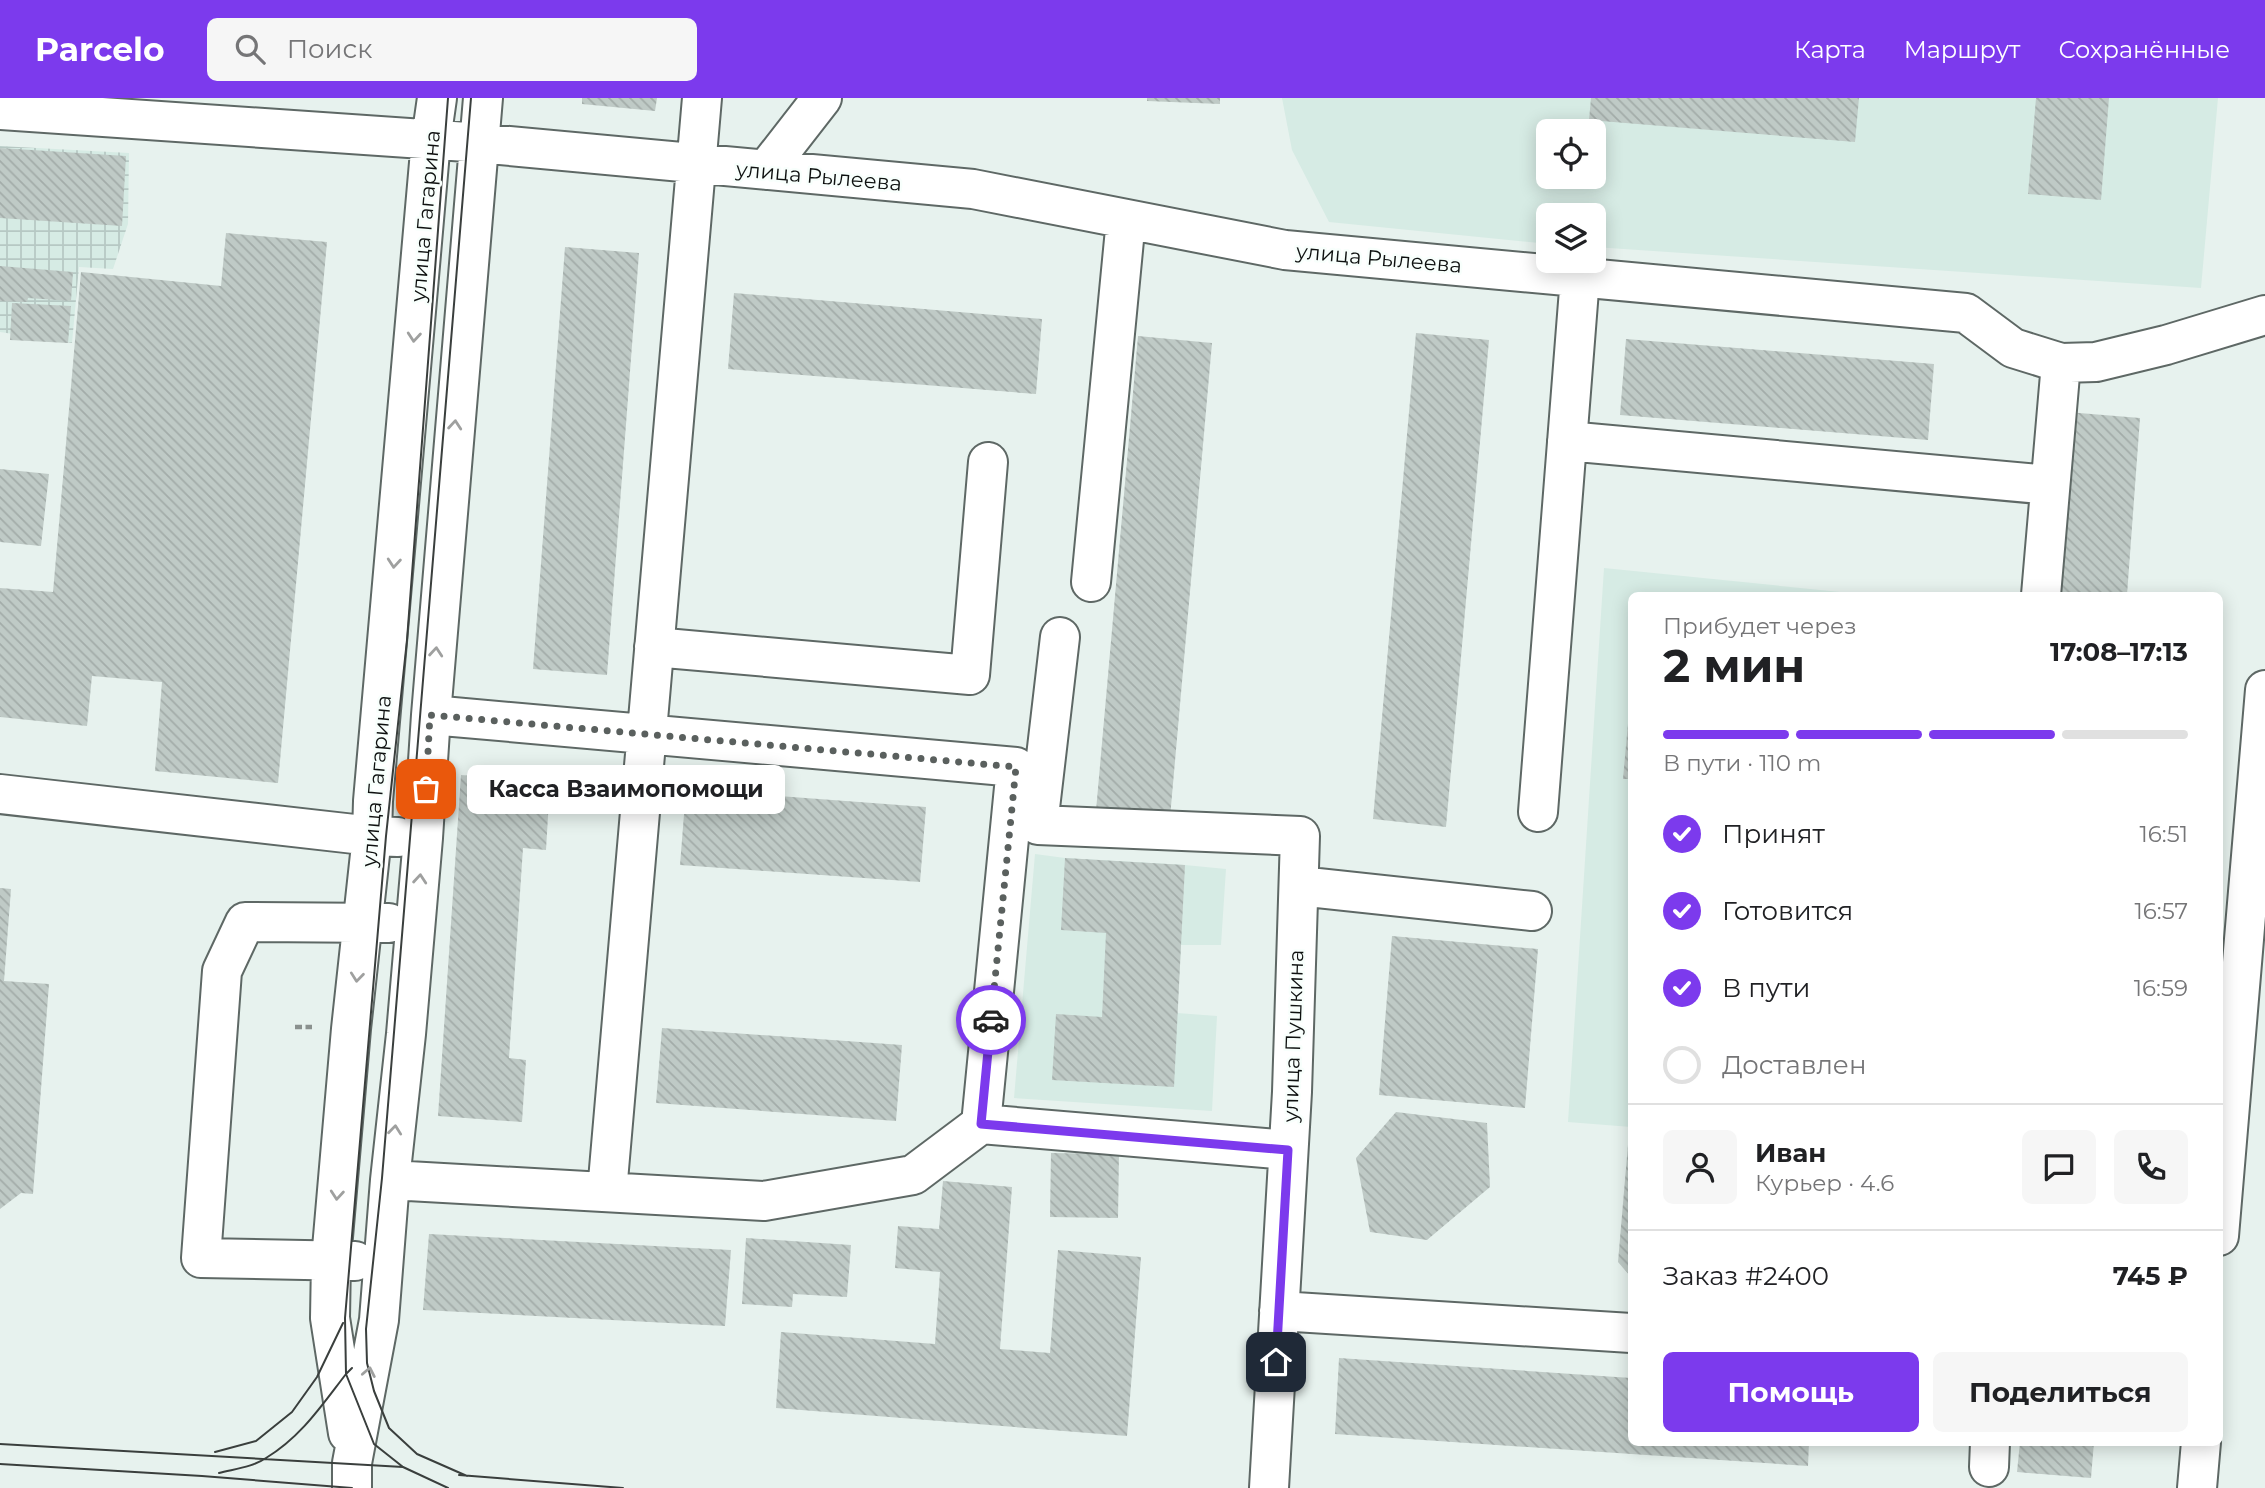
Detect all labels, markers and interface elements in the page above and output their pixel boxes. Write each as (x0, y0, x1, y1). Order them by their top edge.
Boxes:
search box (207, 18, 697, 81)
text: Parcelo (35, 29, 165, 69)
icon: search (231, 30, 269, 68)
text: Поиск (287, 33, 372, 65)
text: Карта (1794, 35, 1866, 64)
text: Маршрут (1904, 35, 2020, 64)
text: Сохранённые (2058, 35, 2230, 64)
map controls (1536, 119, 1606, 273)
button: locate (1536, 119, 1606, 189)
street label: улица Гагарина (405, 129, 445, 304)
street label: улица Рылеева (734, 156, 903, 196)
button: layers (1536, 203, 1606, 273)
street label: улица Рылеева (1294, 238, 1463, 278)
one-way arrow (407, 331, 422, 342)
one-way arrow (447, 420, 462, 431)
one-way arrow (387, 558, 402, 569)
text: Прибудет через (1663, 612, 1857, 640)
text: 17:08–17:13 (2050, 636, 2188, 668)
text: 2 мин (1663, 637, 1805, 694)
one-way arrow (428, 646, 443, 657)
street label: улица Гагарина (356, 694, 396, 869)
text: В пути · 110 m (1663, 749, 1821, 777)
pin (396, 759, 456, 819)
callout: Касса Взаимопомощи (468, 764, 786, 814)
icon: bag (407, 770, 445, 808)
text: Касса Взаимопомощи (488, 775, 764, 803)
icon: check (1663, 815, 1701, 853)
text: Принят (1722, 818, 1825, 850)
text: 16:51 (2139, 820, 2188, 848)
one-way arrow (412, 873, 427, 884)
icon: check (1663, 892, 1701, 930)
text: Готовится (1722, 895, 1853, 927)
text: 16:57 (2135, 897, 2188, 925)
street label: улица Пушкина (1277, 949, 1309, 1124)
icon: check (1663, 969, 1701, 1007)
one-way arrow (350, 972, 365, 983)
text: В пути (1722, 972, 1811, 1004)
text: 16:59 (2134, 974, 2188, 1002)
courier (956, 985, 1026, 1055)
icon: car (972, 1001, 1010, 1039)
text: Доставлен (1722, 1049, 1867, 1081)
one-way arrow (388, 1124, 403, 1136)
button: person (1663, 1130, 1737, 1204)
button: chat (2022, 1130, 2096, 1204)
button: phone (2114, 1130, 2188, 1204)
text: Иван (1755, 1137, 1826, 1169)
text: Курьер · 4.6 (1755, 1169, 1894, 1197)
one-way arrow (330, 1190, 345, 1201)
text: Заказ #2400 (1663, 1260, 1829, 1292)
text: 745 ₽ (2113, 1260, 2188, 1292)
pin (1246, 1332, 1306, 1392)
icon: home (1257, 1343, 1295, 1381)
button: Помощь (1663, 1352, 1919, 1432)
button: Поделиться (1933, 1352, 2188, 1432)
one-way arrow (361, 1366, 376, 1378)

